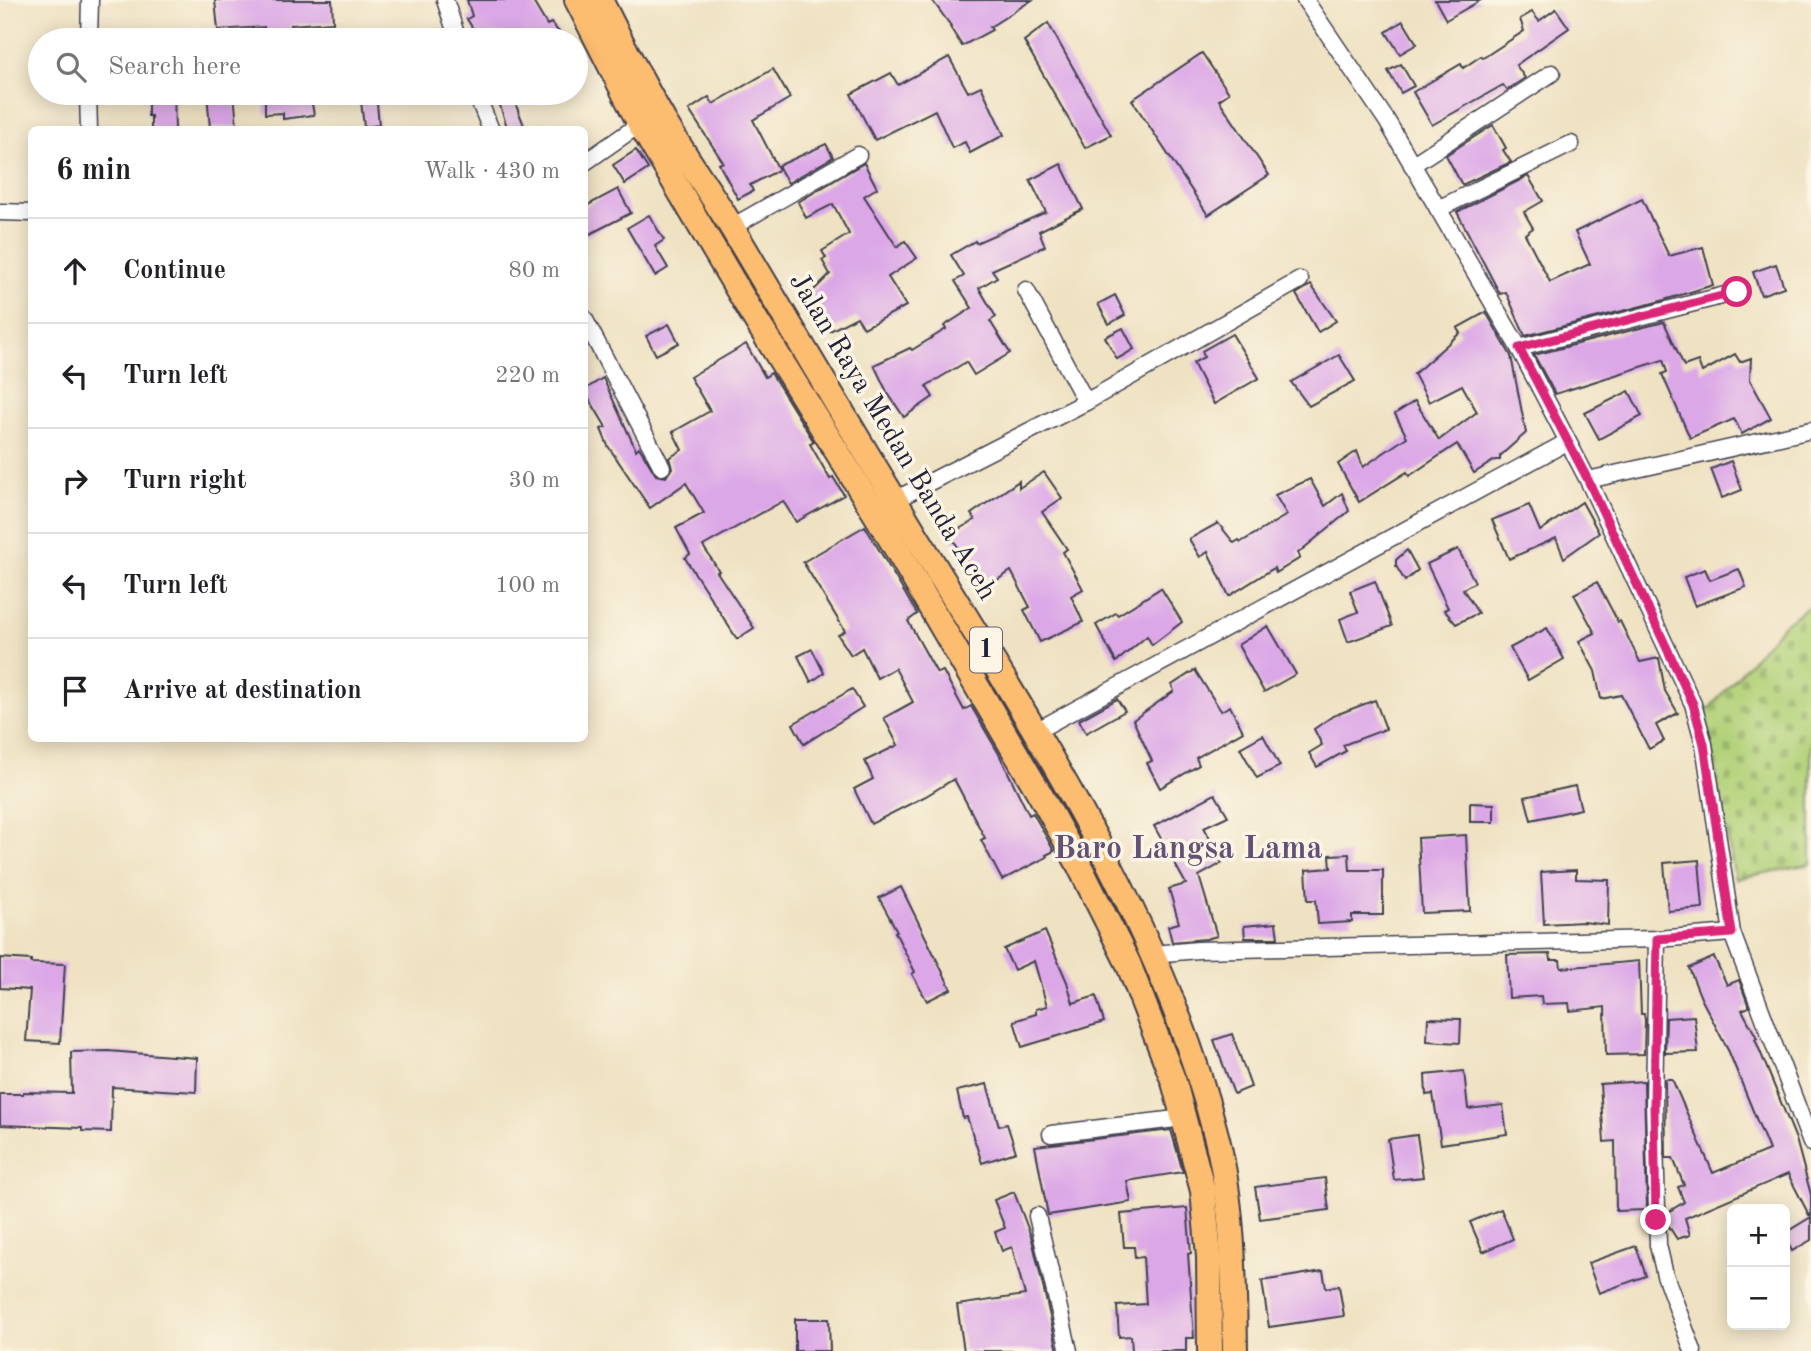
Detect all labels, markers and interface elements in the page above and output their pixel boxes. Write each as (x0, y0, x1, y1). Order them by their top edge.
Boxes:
search box (28, 28, 588, 105)
icon: search (52, 48, 90, 86)
text: Search here (108, 54, 241, 80)
text: 6 min (56, 156, 131, 186)
text: Walk · 430 m (424, 160, 560, 183)
icon: ahead (56, 252, 94, 290)
text: Continue (123, 258, 226, 284)
text: 80 m (509, 259, 560, 282)
street label: Jalan Raya Medan Banda Aceh (783, 268, 1001, 606)
route start (1721, 276, 1752, 307)
icon: left (56, 357, 94, 395)
text: Turn left (123, 363, 228, 389)
text: 220 m (495, 364, 560, 387)
icon: right (56, 462, 94, 500)
text: Turn right (123, 468, 246, 494)
text: 30 m (509, 469, 560, 492)
icon: left (56, 567, 94, 605)
text: Turn left (123, 573, 228, 599)
text: 100 m (495, 574, 560, 597)
road number: 1 (970, 628, 1002, 672)
icon: arrive (56, 672, 94, 710)
text: Arrive at destination (123, 678, 362, 704)
district label: Baro Langsa Lama (1053, 834, 1323, 866)
route end (1640, 1204, 1671, 1235)
map controls (1727, 1204, 1790, 1330)
button: + (1727, 1204, 1790, 1267)
button: − (1727, 1267, 1790, 1330)

